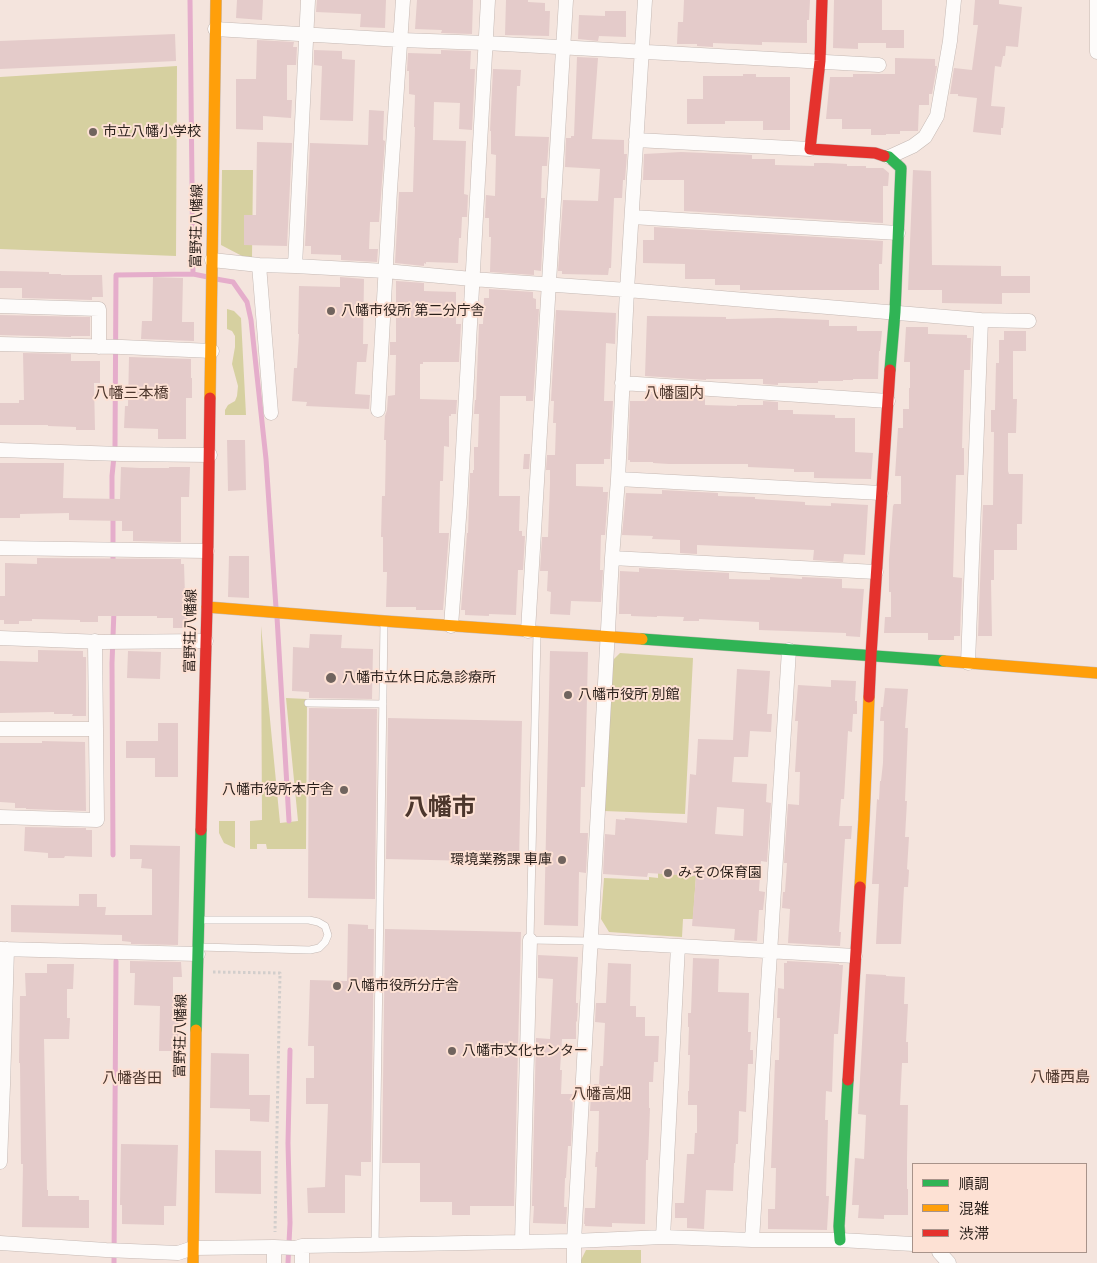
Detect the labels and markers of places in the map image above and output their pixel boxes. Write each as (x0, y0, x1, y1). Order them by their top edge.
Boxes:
place label: 市立八幡小学校 (103, 124, 201, 140)
marker: 市立八幡小学校 (87, 126, 99, 138)
place label: 八幡市役所 第二分庁舎 (341, 303, 484, 319)
marker: 八幡市役所 第二分庁舎 (325, 305, 337, 317)
place label: 八幡市立休日応急診療所 (342, 670, 496, 686)
marker: 八幡市立休日応急診療所 (324, 671, 338, 685)
place label: 八幡市役所 別館 (578, 687, 679, 703)
marker: 八幡市役所 別館 (562, 689, 574, 701)
place label: 八幡市役所本庁舎 (222, 782, 334, 798)
marker: 八幡市役所本庁舎 (338, 784, 350, 796)
place label: 環境業務課 車庫 (451, 852, 552, 868)
marker: 環境業務課 車庫 (556, 854, 568, 866)
place label: みその保育園 (678, 865, 762, 881)
marker: みその保育園 (662, 867, 674, 879)
place label: 八幡市役所分庁舎 (347, 978, 459, 994)
marker: 八幡市役所分庁舎 (331, 980, 343, 992)
place label: 八幡市文化センター (462, 1043, 588, 1059)
marker: 八幡市文化センター (446, 1045, 458, 1057)

